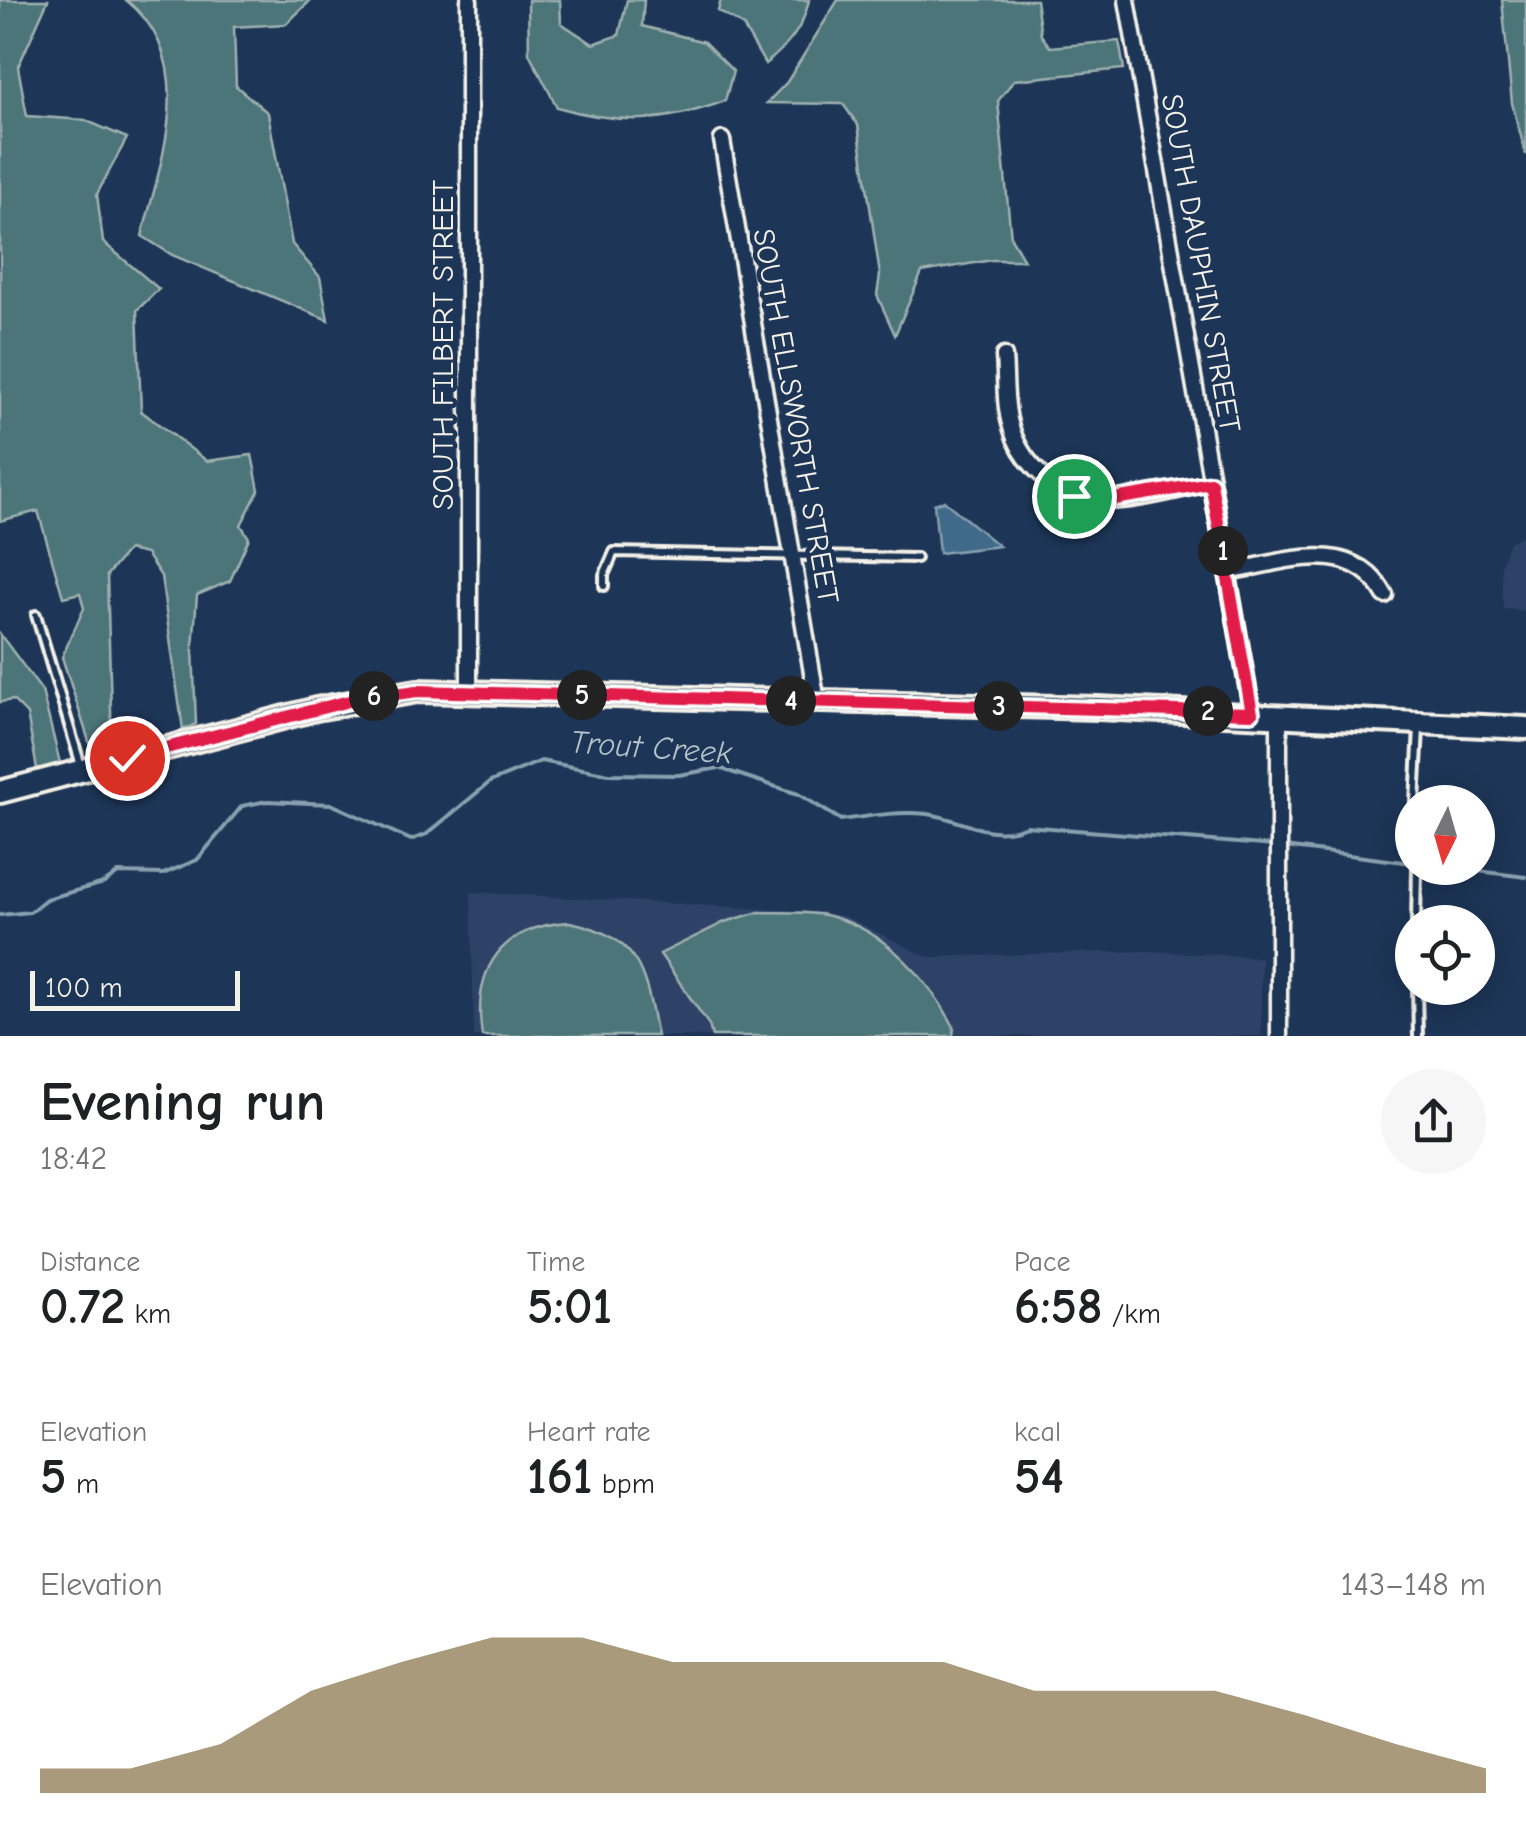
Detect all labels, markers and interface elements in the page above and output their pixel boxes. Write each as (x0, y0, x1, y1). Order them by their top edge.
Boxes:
street label: SOUTH DAUPHIN STREET (1154, 91, 1248, 435)
street label: SOUTH FILBERT STREET (426, 180, 461, 510)
street label: SOUTH ELLSWORTH STREET (745, 226, 846, 607)
pin (1032, 454, 1117, 539)
icon: arrive (1047, 469, 1102, 524)
pin: 1 (1198, 526, 1248, 576)
text: 1 (1217, 535, 1229, 567)
pin: 5 (557, 670, 607, 720)
pin: 6 (349, 671, 399, 721)
pin: 4 (766, 676, 816, 726)
text: 5 (575, 679, 589, 711)
text: 6 (367, 680, 381, 712)
pin: 3 (974, 681, 1024, 731)
text: 4 (784, 685, 798, 717)
pin: 2 (1183, 686, 1233, 736)
text: 3 (992, 690, 1006, 722)
text: 2 (1201, 695, 1215, 727)
pin (85, 716, 170, 801)
water label: Trout Creek (569, 723, 733, 772)
icon: check (100, 731, 155, 786)
north arrow (1395, 785, 1495, 885)
map controls (1395, 785, 1495, 1005)
button: locate (1395, 905, 1495, 1005)
scale bar (30, 966, 240, 1010)
text: 100 m (45, 972, 123, 1004)
button: share (1381, 1069, 1486, 1174)
text: Evening run (40, 1070, 325, 1134)
text: 18:42 (40, 1140, 107, 1177)
text: Distance (40, 1246, 140, 1278)
text: Time (527, 1246, 585, 1278)
text: Pace (1014, 1246, 1070, 1278)
text: 0.72 (40, 1278, 125, 1336)
text: 5:01 (527, 1278, 612, 1336)
text: 6:58 (1014, 1278, 1103, 1336)
text: km (125, 1298, 171, 1330)
text: /km (1103, 1298, 1161, 1330)
text: Elevation (40, 1416, 147, 1448)
text: Heart rate (527, 1416, 650, 1448)
text: kcal (1014, 1416, 1061, 1448)
text: 5 (40, 1448, 67, 1506)
text: 161 (527, 1448, 592, 1506)
text: 54 (1014, 1448, 1064, 1506)
text: m (67, 1468, 99, 1500)
text: bpm (592, 1468, 655, 1500)
text: Elevation (40, 1566, 163, 1603)
text: 143–148 m (1341, 1566, 1486, 1603)

